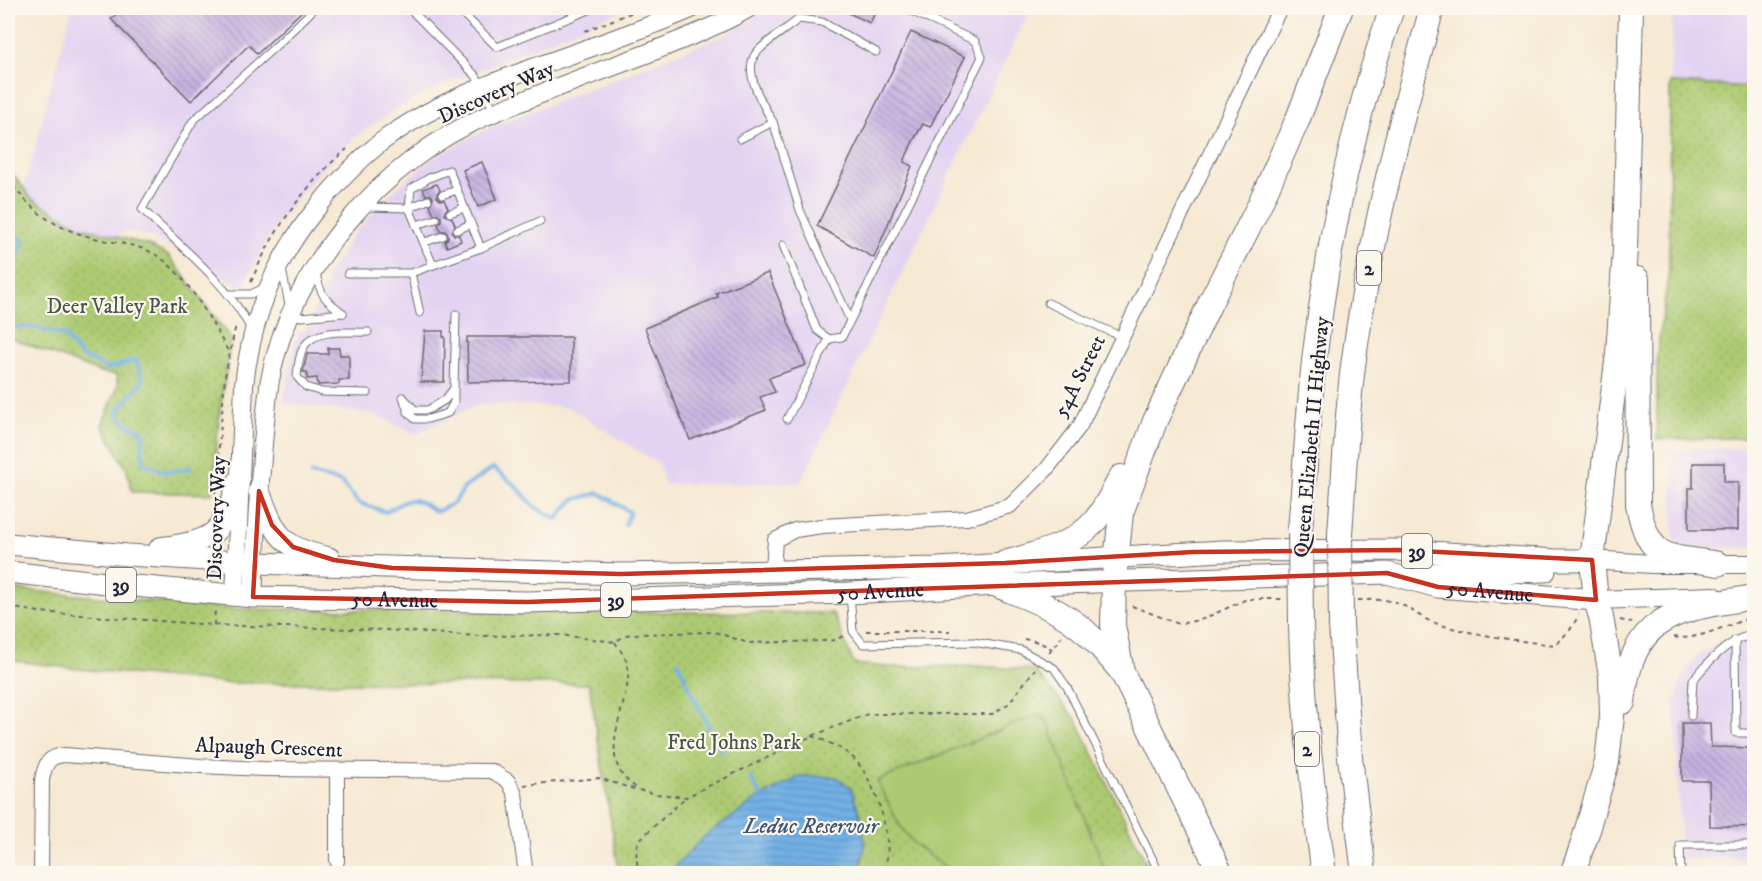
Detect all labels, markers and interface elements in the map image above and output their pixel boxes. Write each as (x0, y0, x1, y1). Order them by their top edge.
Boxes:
street label: Discovery Way (434, 55, 559, 130)
road number: 2 (1357, 251, 1381, 285)
park label: Deer Valley Park (46, 294, 188, 320)
street label: Queen Elizabeth II Highway (1288, 314, 1336, 559)
street label: 54A Street (1048, 331, 1112, 422)
street label: Discovery Way (202, 454, 232, 581)
road number: 39 (1402, 534, 1432, 568)
road number: 39 (106, 568, 136, 602)
street label: 50 Avenue (1446, 576, 1535, 609)
street label: 50 Avenue (837, 577, 925, 607)
road number: 39 (601, 583, 631, 617)
street label: 50 Avenue (351, 587, 439, 614)
park label: Fred Johns Park (667, 730, 802, 756)
street label: Alpaugh Crescent (195, 732, 344, 764)
road number: 2 (1295, 732, 1319, 766)
water label: Leduc Reservoir (742, 813, 880, 840)

